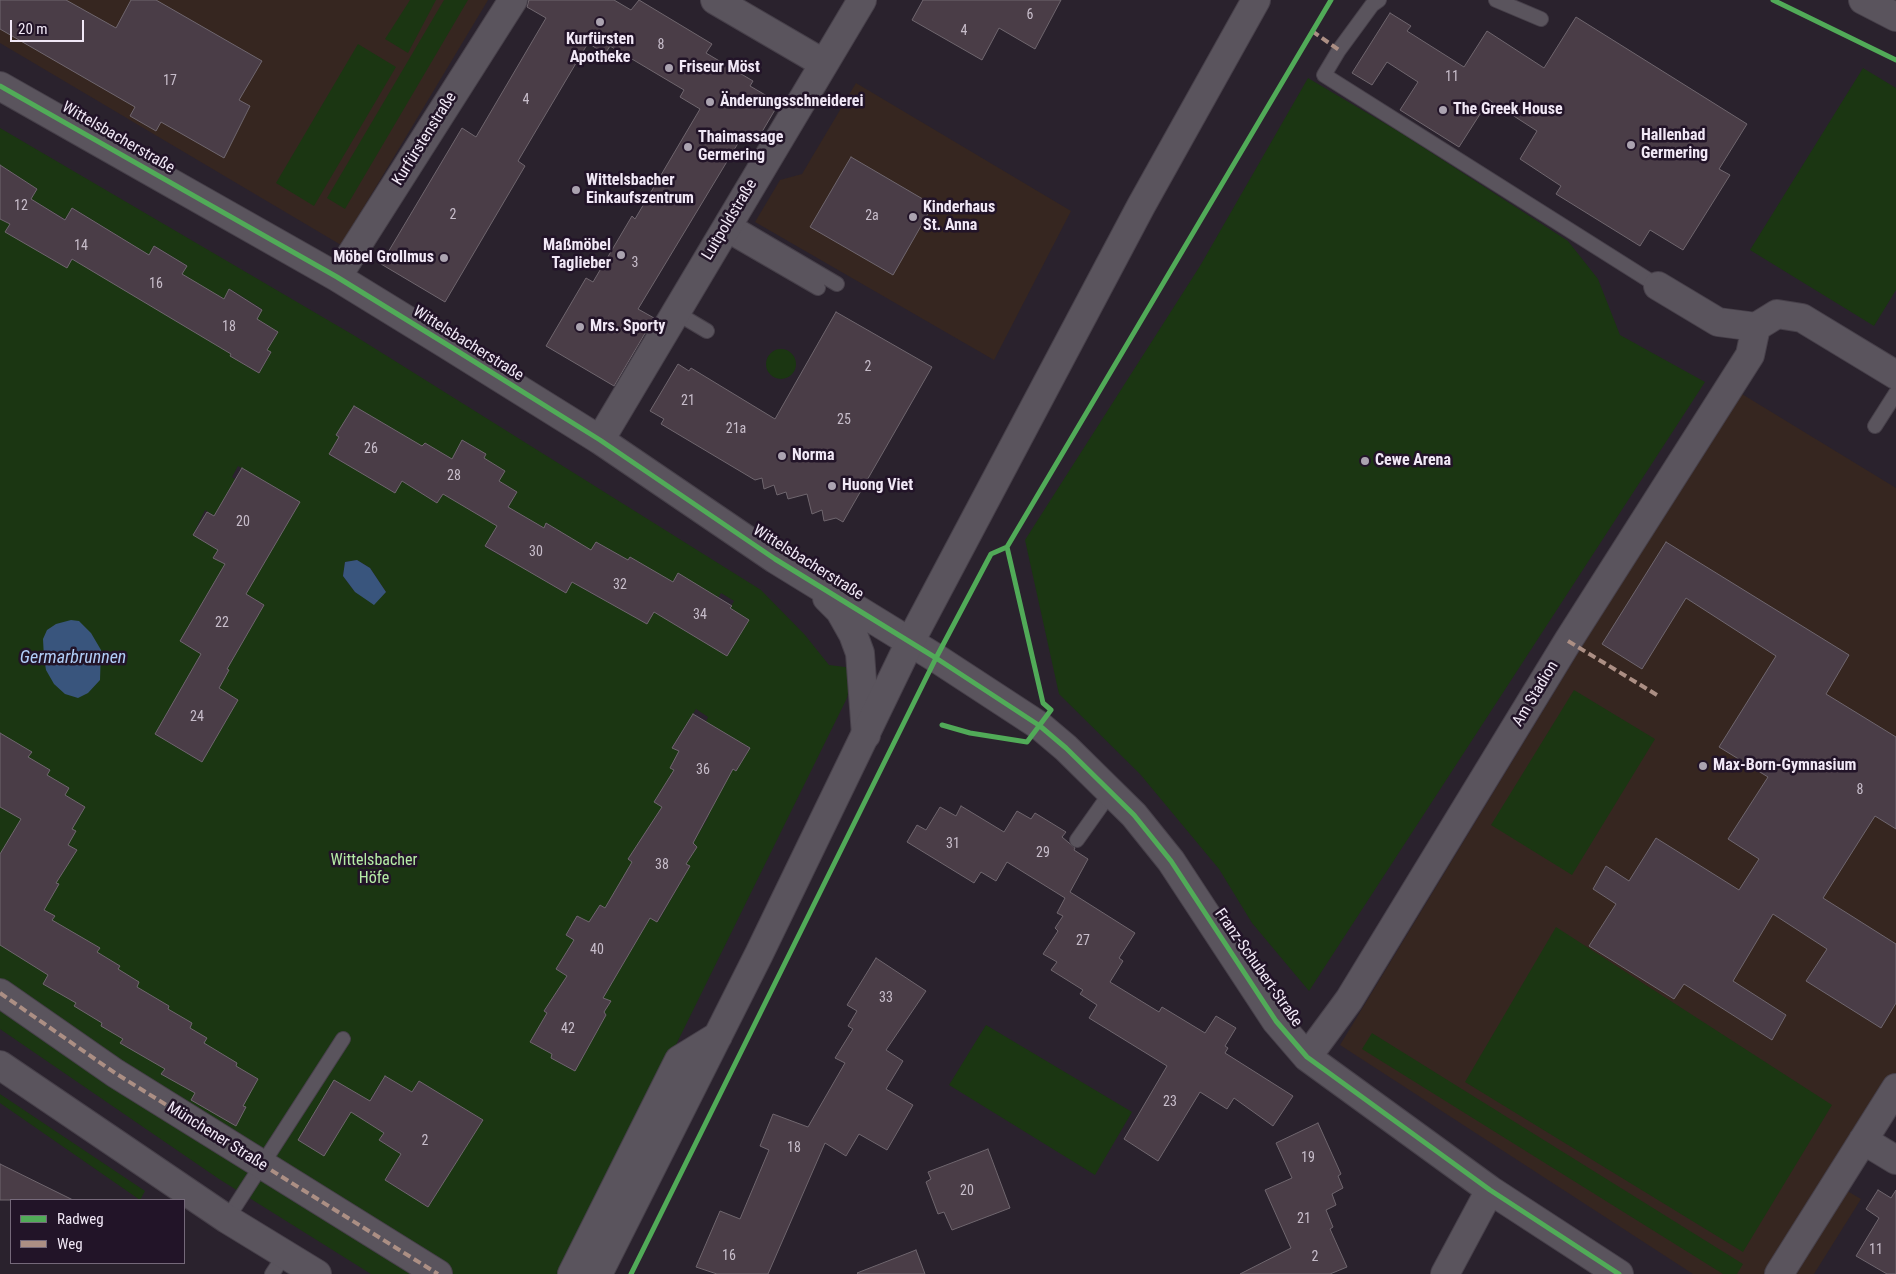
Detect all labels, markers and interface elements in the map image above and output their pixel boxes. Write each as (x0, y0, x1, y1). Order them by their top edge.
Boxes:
house number: 6 (1027, 7, 1033, 23)
scale bar (12, 10, 86, 42)
marker: Kurfürsten Apotheke (594, 16, 606, 28)
text: 20 m (18, 20, 48, 38)
house number: 4 (961, 23, 967, 39)
place label: Kurfürsten Apotheke (566, 30, 634, 68)
house number: 8 (658, 37, 664, 53)
place label: Friseur Möst (679, 58, 760, 78)
marker: Friseur Möst (663, 62, 675, 74)
house number: 11 (1445, 69, 1459, 85)
house number: 17 (163, 73, 177, 89)
street label: Kurfürstenstraße (389, 89, 461, 189)
house number: 4 (523, 92, 529, 108)
place label: Änderungsschneiderei (720, 92, 863, 112)
marker: Änderungsschneiderei (704, 96, 716, 108)
street label: Wittelsbacherstraße (58, 98, 178, 178)
place label: The Greek House (1453, 100, 1563, 120)
marker: The Greek House (1437, 104, 1449, 116)
place label: Hallenbad Germering (1641, 126, 1708, 164)
place label: Thaimassage Germering (698, 128, 783, 166)
marker: Hallenbad Germering (1625, 139, 1637, 151)
marker: Thaimassage Germering (682, 141, 694, 153)
place label: Wittelsbacher Einkaufszentrum (586, 171, 694, 209)
street label: Luitpoldstraße (698, 176, 762, 264)
marker: Wittelsbacher Einkaufszentrum (570, 184, 582, 196)
house number: 12 (14, 198, 28, 214)
place label: Kinderhaus St. Anna (923, 198, 995, 236)
house number: 2 (450, 207, 456, 223)
house number: 2a (865, 208, 879, 224)
marker: Kinderhaus St. Anna (907, 211, 919, 223)
place label: Maßmöbel Taglieber (543, 236, 611, 274)
house number: 14 (74, 238, 88, 254)
place label: Möbel Grollmus (333, 248, 434, 268)
marker: Maßmöbel Taglieber (615, 249, 627, 261)
marker: Möbel Grollmus (438, 252, 450, 264)
house number: 3 (632, 255, 638, 271)
house number: 16 (149, 276, 163, 292)
street label: Wittelsbacherstraße (409, 302, 527, 386)
place label: Mrs. Sporty (590, 317, 665, 337)
house number: 18 (222, 319, 236, 335)
marker: Mrs. Sporty (574, 321, 586, 333)
house number: 2 (865, 359, 871, 375)
house number: 21 (681, 393, 695, 409)
house number: 25 (837, 412, 851, 428)
house number: 21a (726, 421, 746, 437)
house number: 26 (364, 441, 378, 457)
place label: Norma (792, 446, 834, 466)
marker: Norma (776, 450, 788, 462)
place label: Cewe Arena (1375, 451, 1451, 471)
marker: Cewe Arena (1359, 455, 1371, 467)
house number: 28 (447, 468, 461, 484)
place label: Huong Viet (842, 476, 913, 496)
marker: Huong Viet (826, 480, 838, 492)
house number: 20 (236, 514, 250, 530)
street label: Wittelsbacherstraße (749, 521, 867, 605)
house number: 30 (529, 544, 543, 560)
house number: 32 (613, 577, 627, 593)
house number: 34 (693, 607, 707, 623)
house number: 22 (215, 615, 229, 631)
water label: Germarbrunnen (20, 647, 126, 669)
street label: Am Stadion (1509, 658, 1563, 730)
house number: 24 (190, 709, 204, 725)
place label: Max-Born-Gymnasium (1713, 756, 1856, 776)
marker: Max-Born-Gymnasium (1697, 760, 1709, 772)
house number: 36 (696, 762, 710, 778)
house number: 8 (1857, 782, 1863, 798)
house number: 31 (946, 836, 960, 852)
house number: 29 (1036, 845, 1050, 861)
park label: Wittelsbacher Höfe (331, 851, 417, 889)
house number: 38 (655, 857, 669, 873)
street label: Franz-Schubert-Straße (1210, 905, 1306, 1031)
house number: 27 (1076, 933, 1090, 949)
house number: 40 (590, 942, 604, 958)
house number: 33 (879, 990, 893, 1006)
house number: 42 (561, 1021, 575, 1037)
house number: 23 (1163, 1094, 1177, 1110)
street label: Münchener Straße (163, 1098, 271, 1176)
house number: 2 (422, 1133, 428, 1149)
house number: 18 (787, 1140, 801, 1156)
house number: 19 (1301, 1150, 1315, 1166)
house number: 20 (960, 1183, 974, 1199)
legend (10, 1199, 185, 1264)
text: Radweg (57, 1210, 104, 1228)
house number: 21 (1297, 1211, 1311, 1227)
text: Weg (57, 1235, 83, 1253)
house number: 11 (1869, 1242, 1883, 1258)
house number: 16 (722, 1248, 736, 1264)
house number: 2 (1312, 1249, 1318, 1265)

